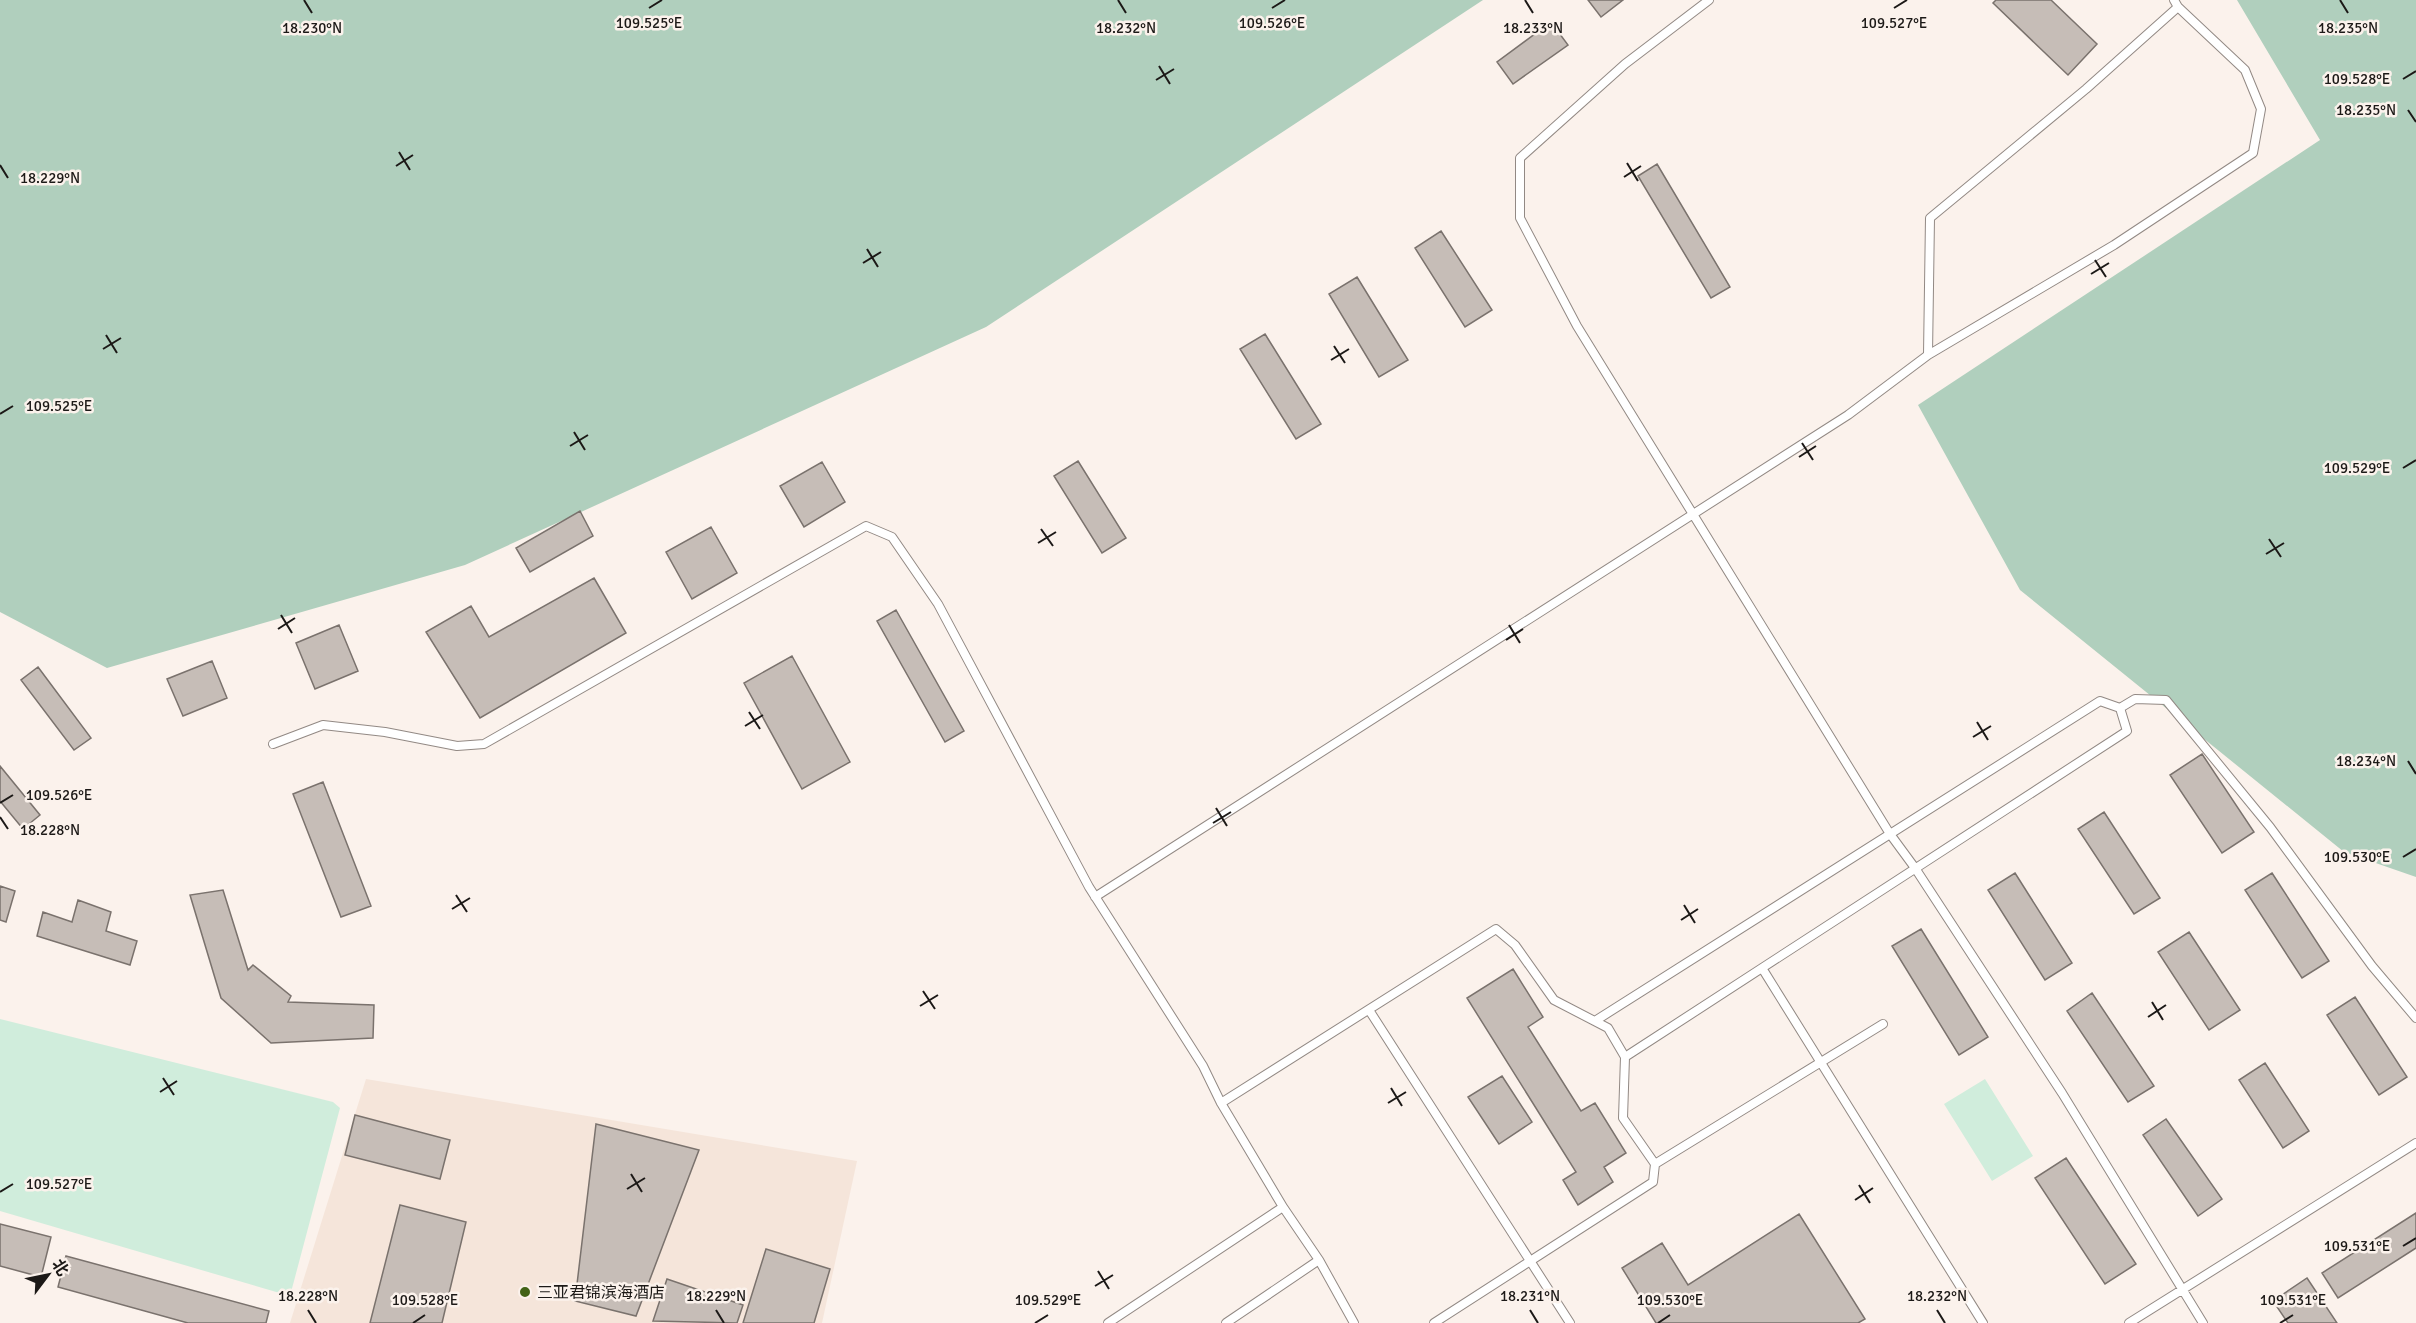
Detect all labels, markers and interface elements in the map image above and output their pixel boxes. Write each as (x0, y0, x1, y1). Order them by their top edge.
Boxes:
text: 109.525°E (616, 14, 682, 32)
text: 109.526°E (1239, 14, 1305, 32)
text: 109.527°E (1861, 14, 1927, 32)
text: 18.230°N (282, 19, 342, 37)
text: 18.232°N (1096, 19, 1156, 37)
text: 18.233°N (1503, 19, 1563, 37)
text: 18.235°N (2318, 19, 2378, 37)
text: 109.528°E (2324, 70, 2390, 88)
text: 18.235°N (2336, 101, 2396, 119)
text: 18.229°N (20, 169, 80, 187)
text: 109.525°E (26, 397, 92, 415)
text: 109.529°E (2324, 459, 2390, 477)
text: 18.234°N (2336, 752, 2396, 770)
text: 109.526°E (26, 786, 92, 804)
text: 18.228°N (20, 821, 80, 839)
text: 109.530°E (2324, 848, 2390, 866)
text: 109.527°E (26, 1175, 92, 1193)
text: 109.531°E (2324, 1237, 2390, 1255)
north arrow (18, 1245, 78, 1305)
text: 北 (47, 1255, 73, 1280)
place label: 三亚君锦滨海酒店 (537, 1283, 665, 1303)
marker: 三亚君锦滨海酒店 (518, 1285, 532, 1299)
text: 18.228°N (278, 1287, 338, 1305)
text: 18.229°N (686, 1287, 746, 1305)
text: 18.231°N (1500, 1287, 1560, 1305)
text: 18.232°N (1907, 1287, 1967, 1305)
text: 109.528°E (392, 1291, 458, 1309)
text: 109.529°E (1015, 1291, 1081, 1309)
text: 109.530°E (1637, 1291, 1703, 1309)
text: 109.531°E (2260, 1291, 2326, 1309)

